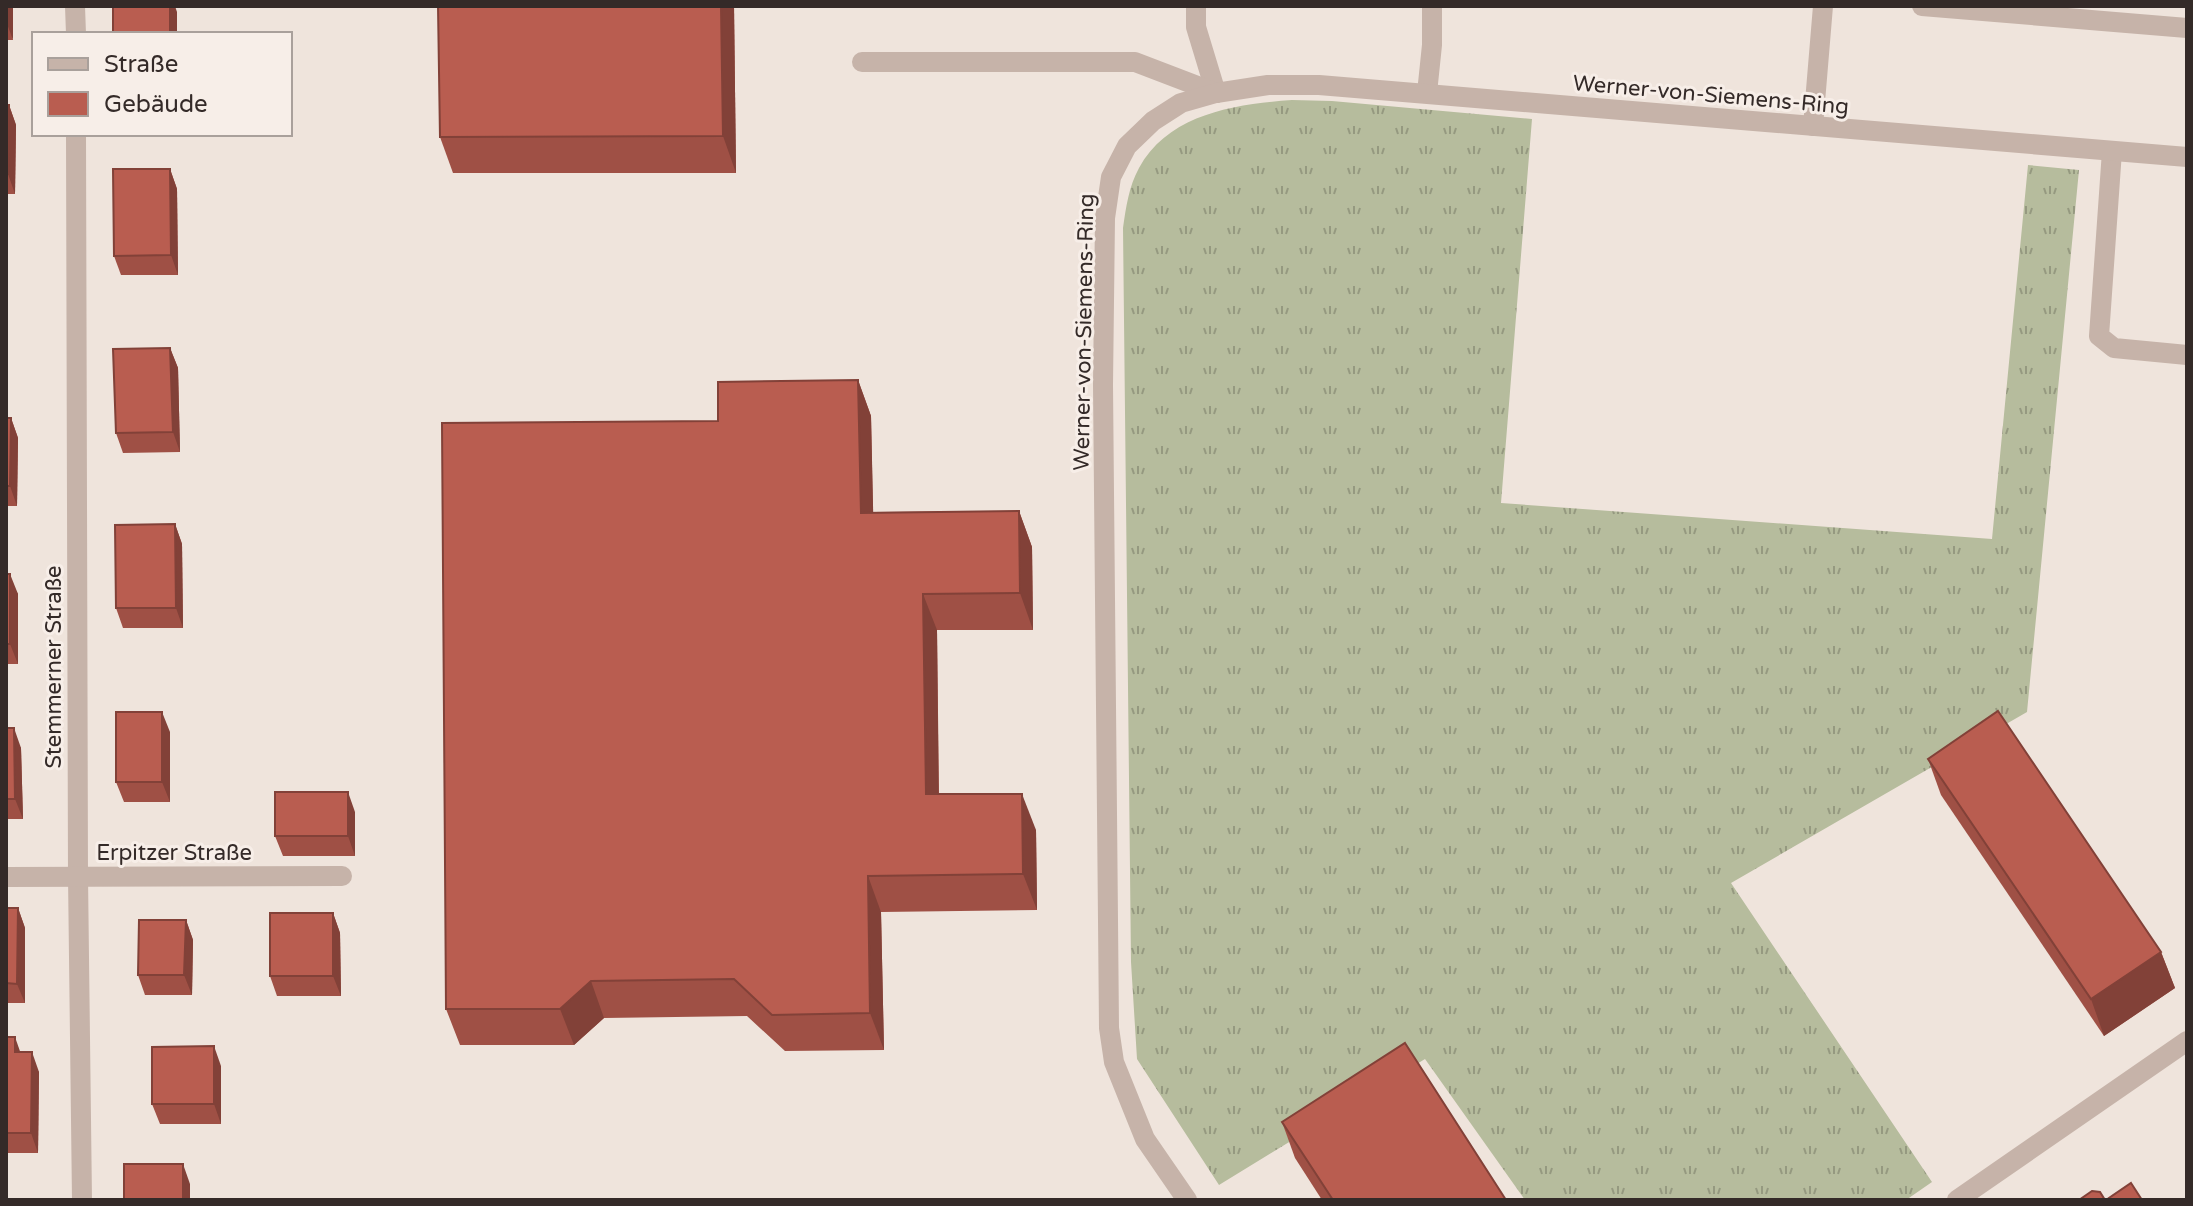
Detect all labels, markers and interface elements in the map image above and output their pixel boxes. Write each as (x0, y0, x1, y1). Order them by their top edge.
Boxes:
legend (32, 32, 292, 136)
text: Straße (104, 50, 178, 79)
street label: Werner-von-Siemens-Ring (1572, 70, 1850, 120)
text: Gebäude (104, 90, 208, 119)
street label: Werner-von-Siemens-Ring (1069, 193, 1099, 471)
street label: Stemmerner Straße (41, 565, 67, 769)
street label: Erpitzer Straße (96, 840, 252, 866)

